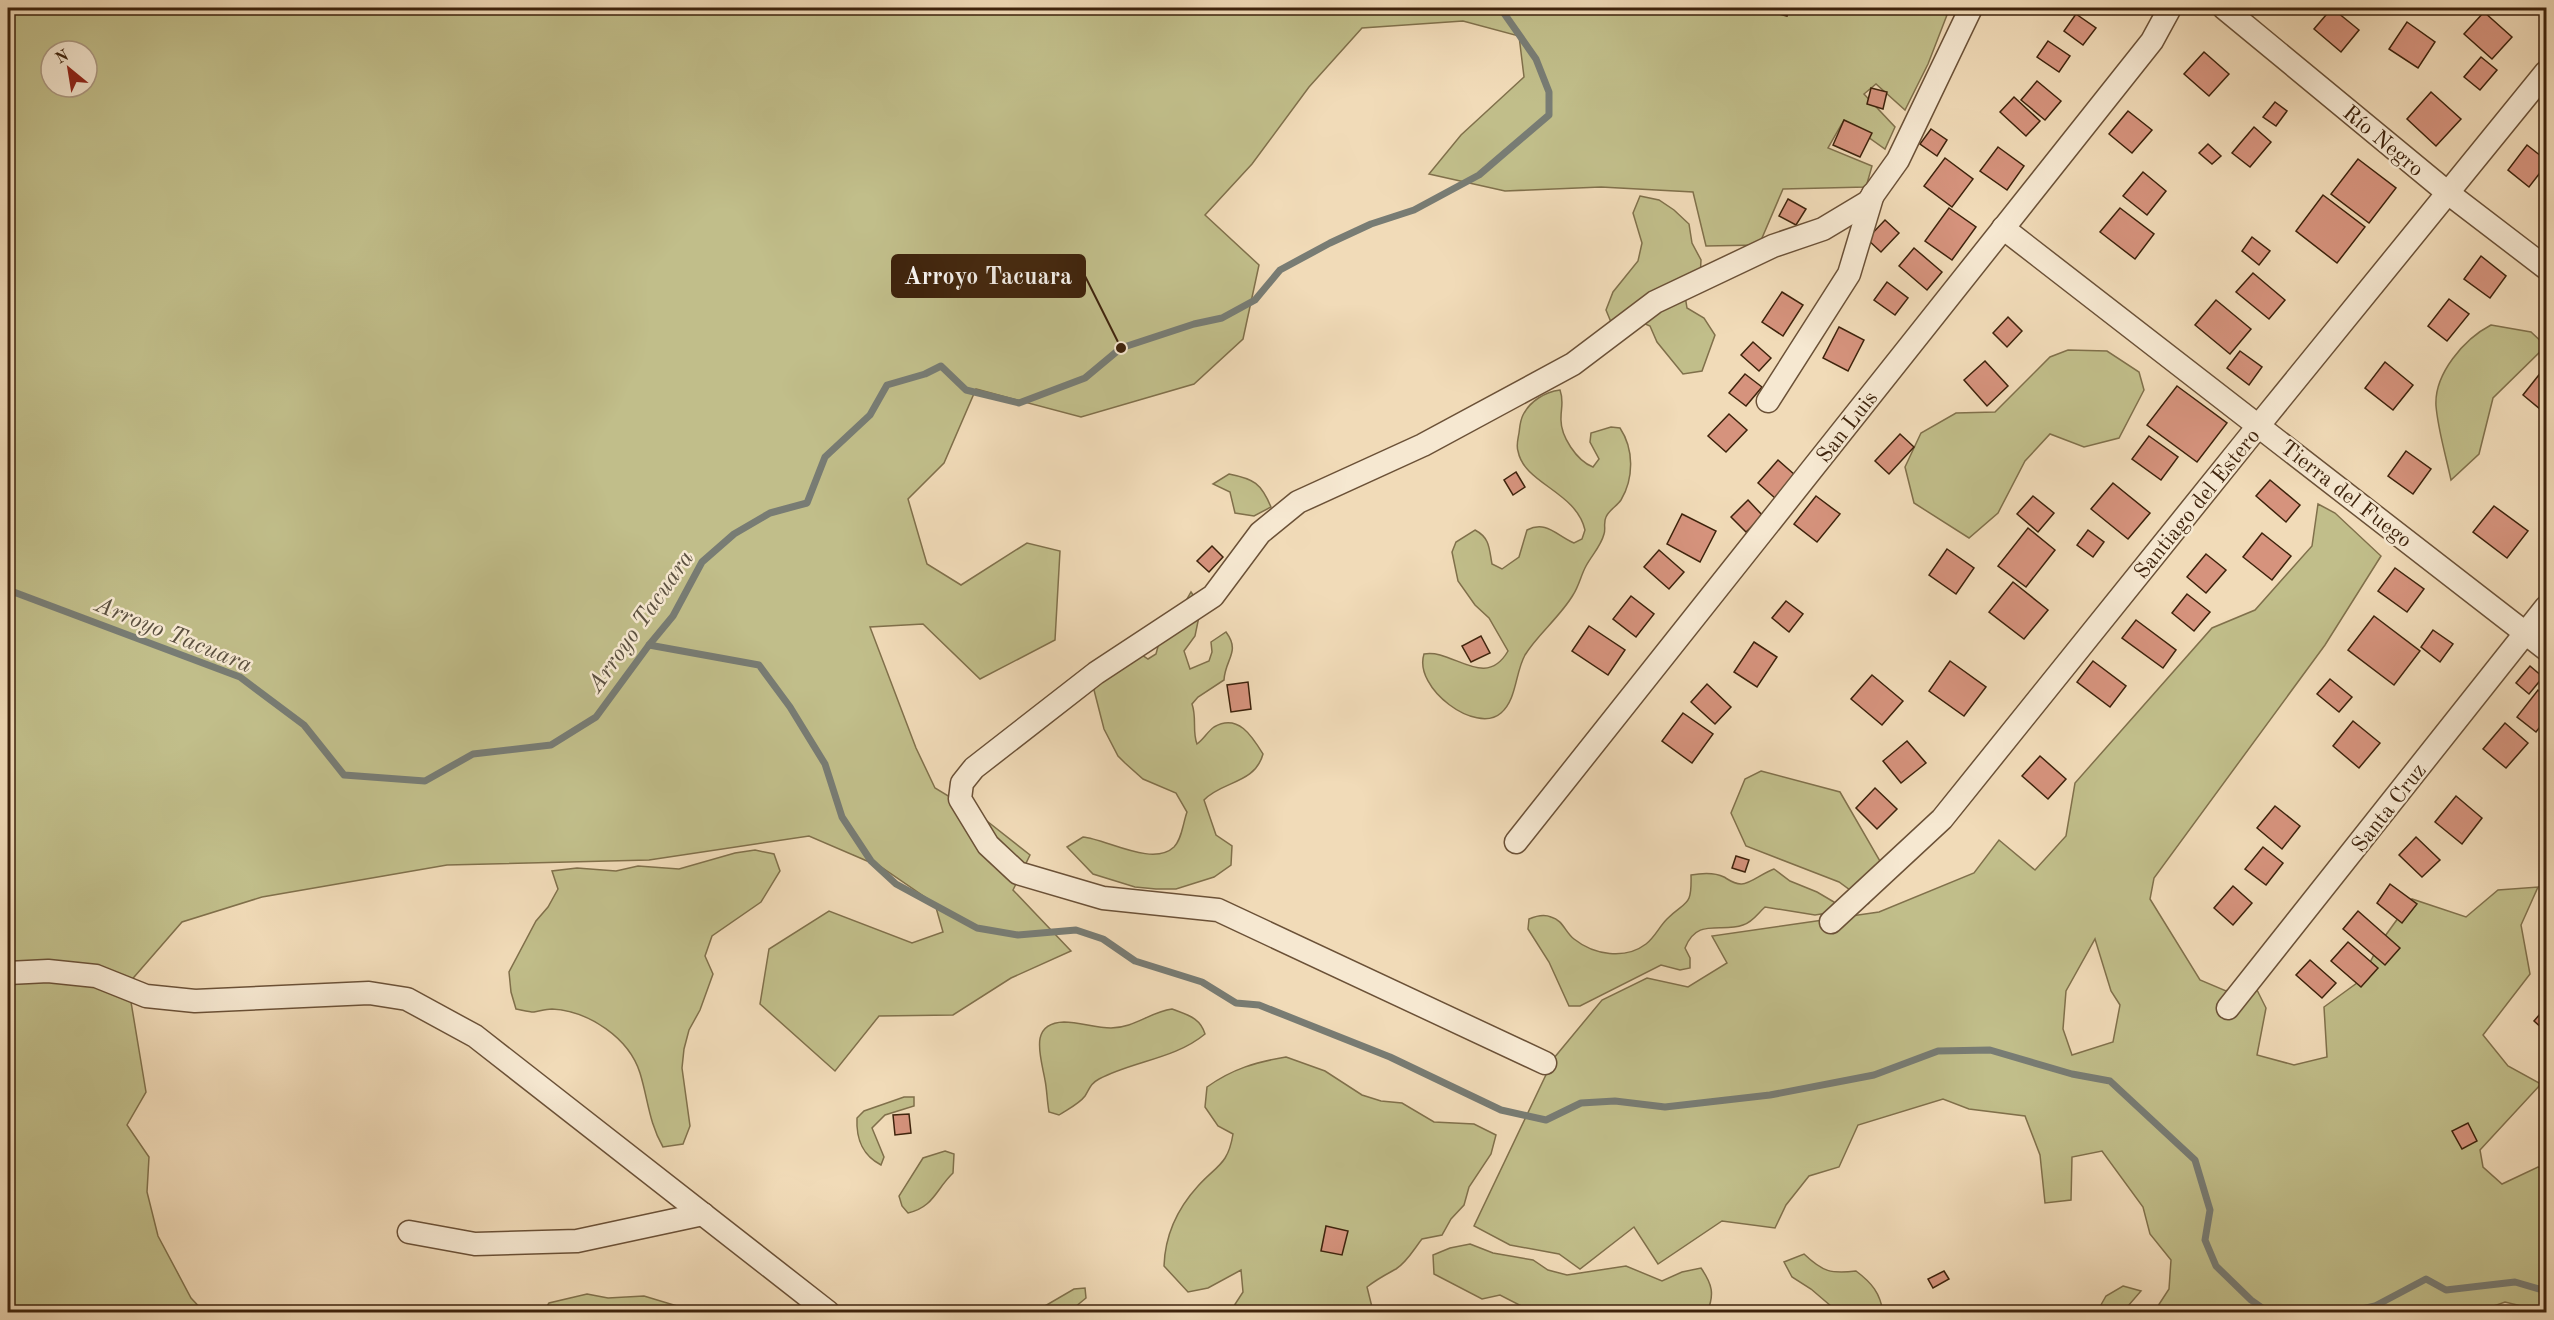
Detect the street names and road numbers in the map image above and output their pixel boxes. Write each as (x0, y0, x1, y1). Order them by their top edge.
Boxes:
street label: Río Negro (2338, 102, 2427, 181)
street label: San Luis (1813, 387, 1882, 467)
street label: Santiago del Estero (2130, 425, 2265, 583)
street label: Tierra del Fuego (2276, 437, 2416, 553)
street label: Santa Cruz (2348, 760, 2431, 857)

